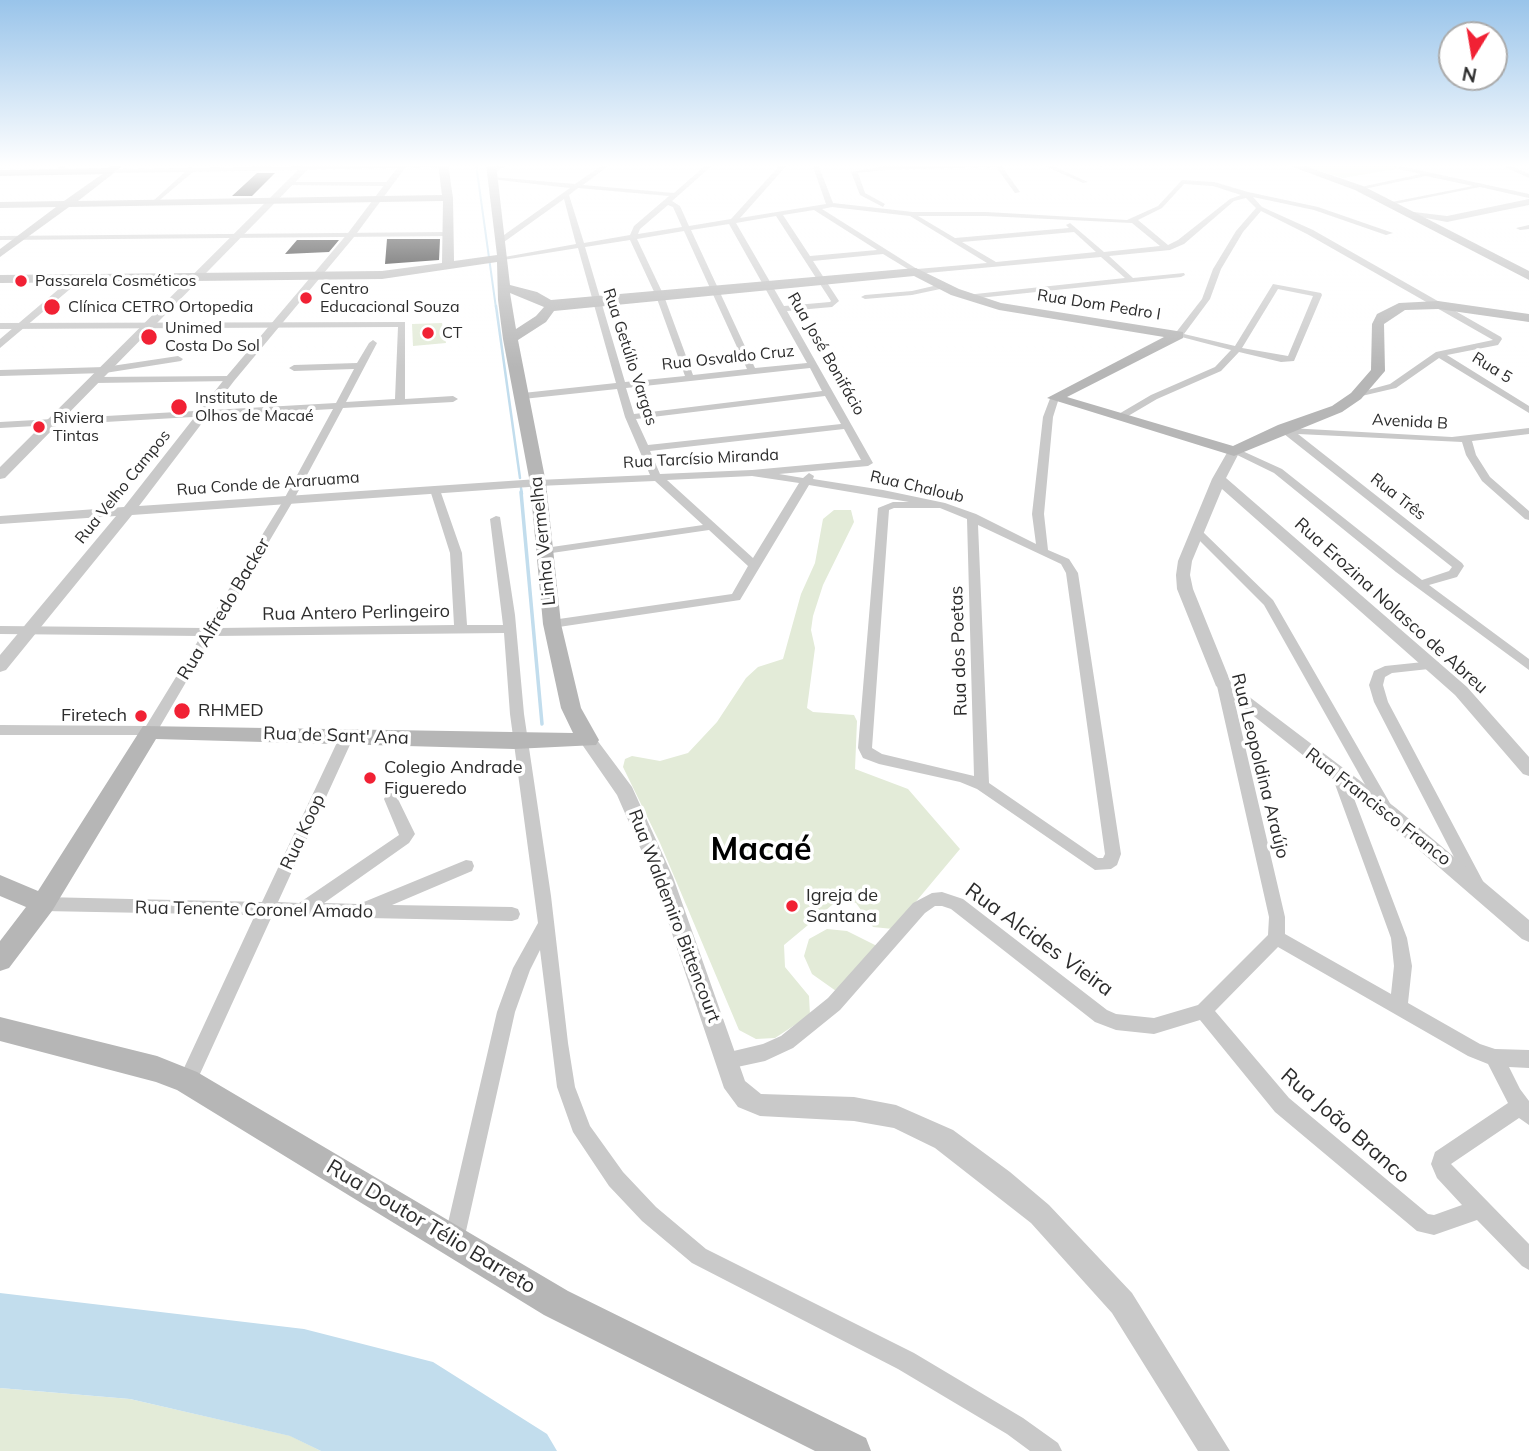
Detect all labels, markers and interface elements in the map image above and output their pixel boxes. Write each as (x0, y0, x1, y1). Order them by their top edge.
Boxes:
north arrow (1438, 21, 1508, 91)
text: N (1460, 62, 1479, 88)
place label: Passarela Cosméticos (35, 271, 197, 291)
marker: Passarela Cosméticos (13, 273, 29, 289)
place label: Centro Educacional Souza (320, 279, 460, 317)
street label: Rua Getúlio Vargas (599, 286, 661, 428)
street label: Rua Dom Pedro I (1036, 286, 1162, 324)
street label: Rua José Bonifácio (783, 289, 869, 419)
marker: Centro Educacional Souza (298, 290, 314, 306)
marker: Clínica CETRO Ortopedia (42, 297, 62, 317)
place label: Clínica CETRO Ortopedia (68, 297, 253, 317)
place label: Unimed Costa Do Sol (165, 318, 260, 356)
place label: CT (442, 323, 462, 343)
marker: CT (420, 325, 436, 341)
marker: Unimed Costa Do Sol (139, 327, 159, 347)
street label: Rua Osvaldo Cruz (661, 341, 795, 375)
street label: Rua 5 (1468, 348, 1516, 388)
place label: Instituto de Olhos de Macaé (195, 388, 314, 426)
marker: Instituto de Olhos de Macaé (169, 397, 189, 417)
place label: Riviera Tintas (53, 408, 104, 446)
street label: Avenida B (1372, 410, 1448, 434)
marker: Riviera Tintas (31, 419, 47, 435)
street label: Rua Velho Campos (71, 426, 175, 548)
street label: Rua Tarcísio Miranda (623, 445, 779, 473)
street label: Rua Chaloub (868, 467, 966, 507)
street label: Rua Conde de Araruama (176, 468, 360, 500)
street label: Rua Três (1367, 469, 1429, 525)
street label: Linha Vermelha (525, 475, 561, 607)
street label: Rua Erozina Nolasco de Abreu (1290, 513, 1492, 699)
street label: Rua Alfredo Backer (173, 534, 275, 684)
street label: Rua dos Poetas (946, 585, 972, 717)
street label: Rua Antero Perlingeiro (262, 601, 450, 625)
street label: Rua Leopoldina Araújo (1227, 671, 1293, 861)
place label: RHMED (198, 700, 264, 722)
marker: RHMED (172, 701, 192, 721)
place label: Firetech (61, 705, 127, 727)
marker: Firetech (133, 708, 149, 724)
street label: Rua de Sant' Ana (263, 723, 409, 749)
street label: Rua Francisco Franco (1301, 744, 1455, 870)
place label: Colegio Andrade Figueredo (384, 757, 523, 800)
marker: Colegio Andrade Figueredo (362, 770, 378, 786)
street label: Rua Koop (276, 791, 330, 873)
street label: Rua Waldemiro Bittencourt (623, 806, 725, 1026)
district label: Macaé (710, 831, 812, 869)
street label: Rua Alcides Vieira (960, 878, 1118, 1002)
place label: Igreja de Santana (806, 885, 878, 928)
street label: Rua Tenente Coronel Amado (135, 897, 373, 923)
marker: Igreja de Santana (784, 898, 800, 914)
street label: Rua João Branco (1275, 1063, 1415, 1189)
street label: Rua Doutor Télio Barreto (322, 1155, 540, 1299)

